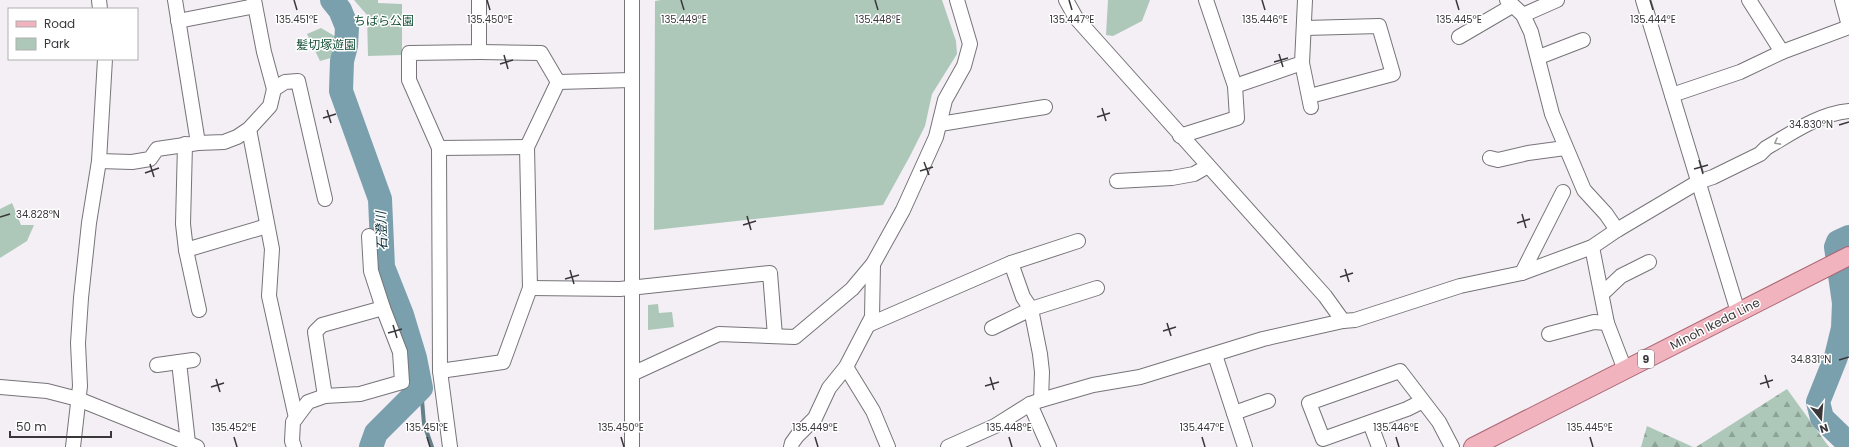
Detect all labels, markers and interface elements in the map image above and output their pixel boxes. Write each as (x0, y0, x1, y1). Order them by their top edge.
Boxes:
legend (8, 8, 138, 60)
text: 135.451°E (276, 12, 318, 27)
park label: ちばら公園 (354, 12, 414, 29)
text: 135.450°E (467, 12, 513, 27)
text: 135.449°E (661, 12, 707, 27)
text: 135.448°E (855, 12, 901, 27)
text: 135.447°E (1050, 12, 1094, 27)
text: 135.446°E (1242, 12, 1288, 27)
text: 135.445°E (1436, 12, 1482, 27)
text: 135.444°E (1630, 12, 1676, 27)
text: Road (44, 15, 75, 32)
text: Park (44, 35, 71, 52)
park label: 髪切塚遊園 (296, 36, 356, 53)
text: 34.830°N (1789, 117, 1833, 132)
one-way arrow (1774, 137, 1781, 144)
text: 34.828°N (16, 207, 60, 222)
water label: 石澄川 (371, 209, 392, 251)
street label: Minoh Ikeda Line (1667, 294, 1763, 354)
road number: 9 (1638, 350, 1654, 368)
text: 34.831°N (1791, 352, 1831, 367)
north arrow (1801, 399, 1841, 439)
scale bar (10, 413, 111, 439)
text: 50 m (16, 418, 47, 435)
text: 135.452°E (211, 420, 257, 435)
text: 135.451°E (406, 420, 448, 435)
text: 135.450°E (598, 420, 644, 435)
text: 135.449°E (792, 420, 838, 435)
text: 135.448°E (986, 420, 1032, 435)
text: 135.447°E (1180, 420, 1224, 435)
text: 135.446°E (1373, 420, 1419, 435)
text: 135.445°E (1567, 420, 1613, 435)
text: N (1818, 420, 1830, 437)

